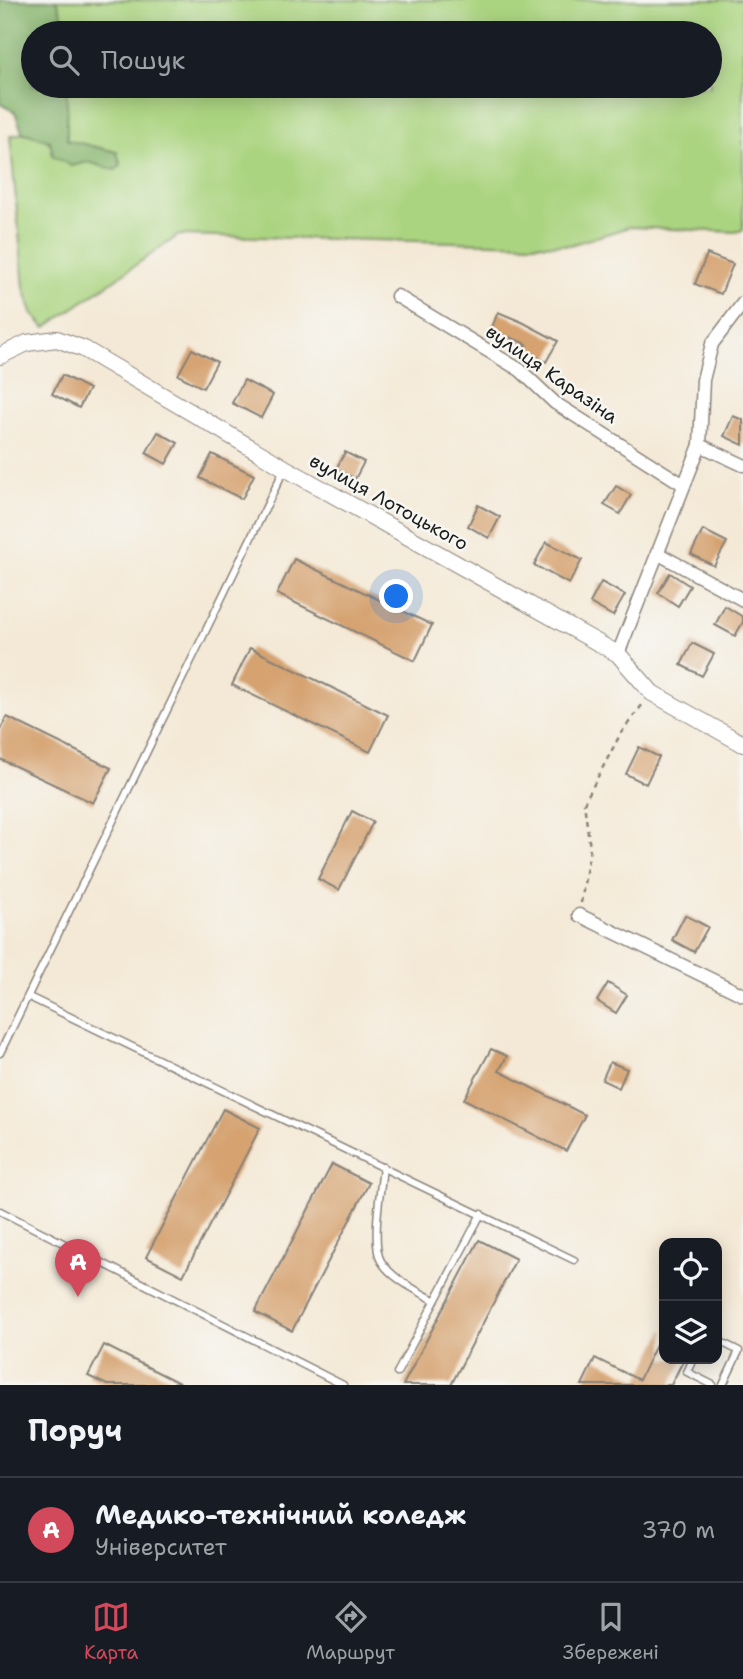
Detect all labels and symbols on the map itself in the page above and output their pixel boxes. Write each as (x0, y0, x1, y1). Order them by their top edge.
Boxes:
street label: вулиця Каразіна (481, 319, 623, 429)
street label: вулиця Лотоцького (305, 448, 473, 556)
your location (379, 579, 413, 613)
pin: A (55, 1239, 101, 1297)

